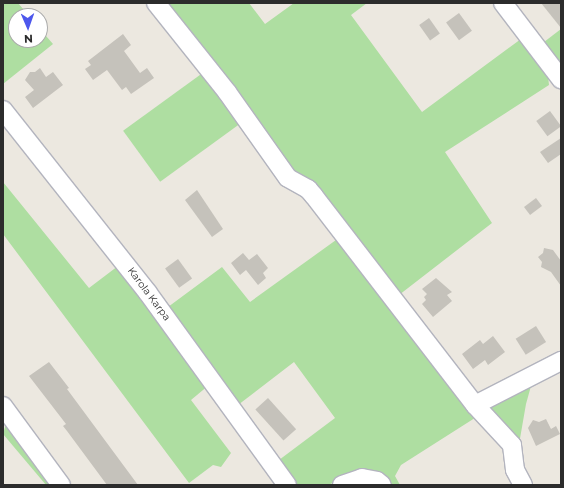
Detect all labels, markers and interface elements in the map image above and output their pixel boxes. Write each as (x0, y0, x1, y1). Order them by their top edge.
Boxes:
north arrow (8, 8, 48, 48)
text: N (24, 32, 33, 46)
street label: Karola Karpa (125, 265, 173, 323)

